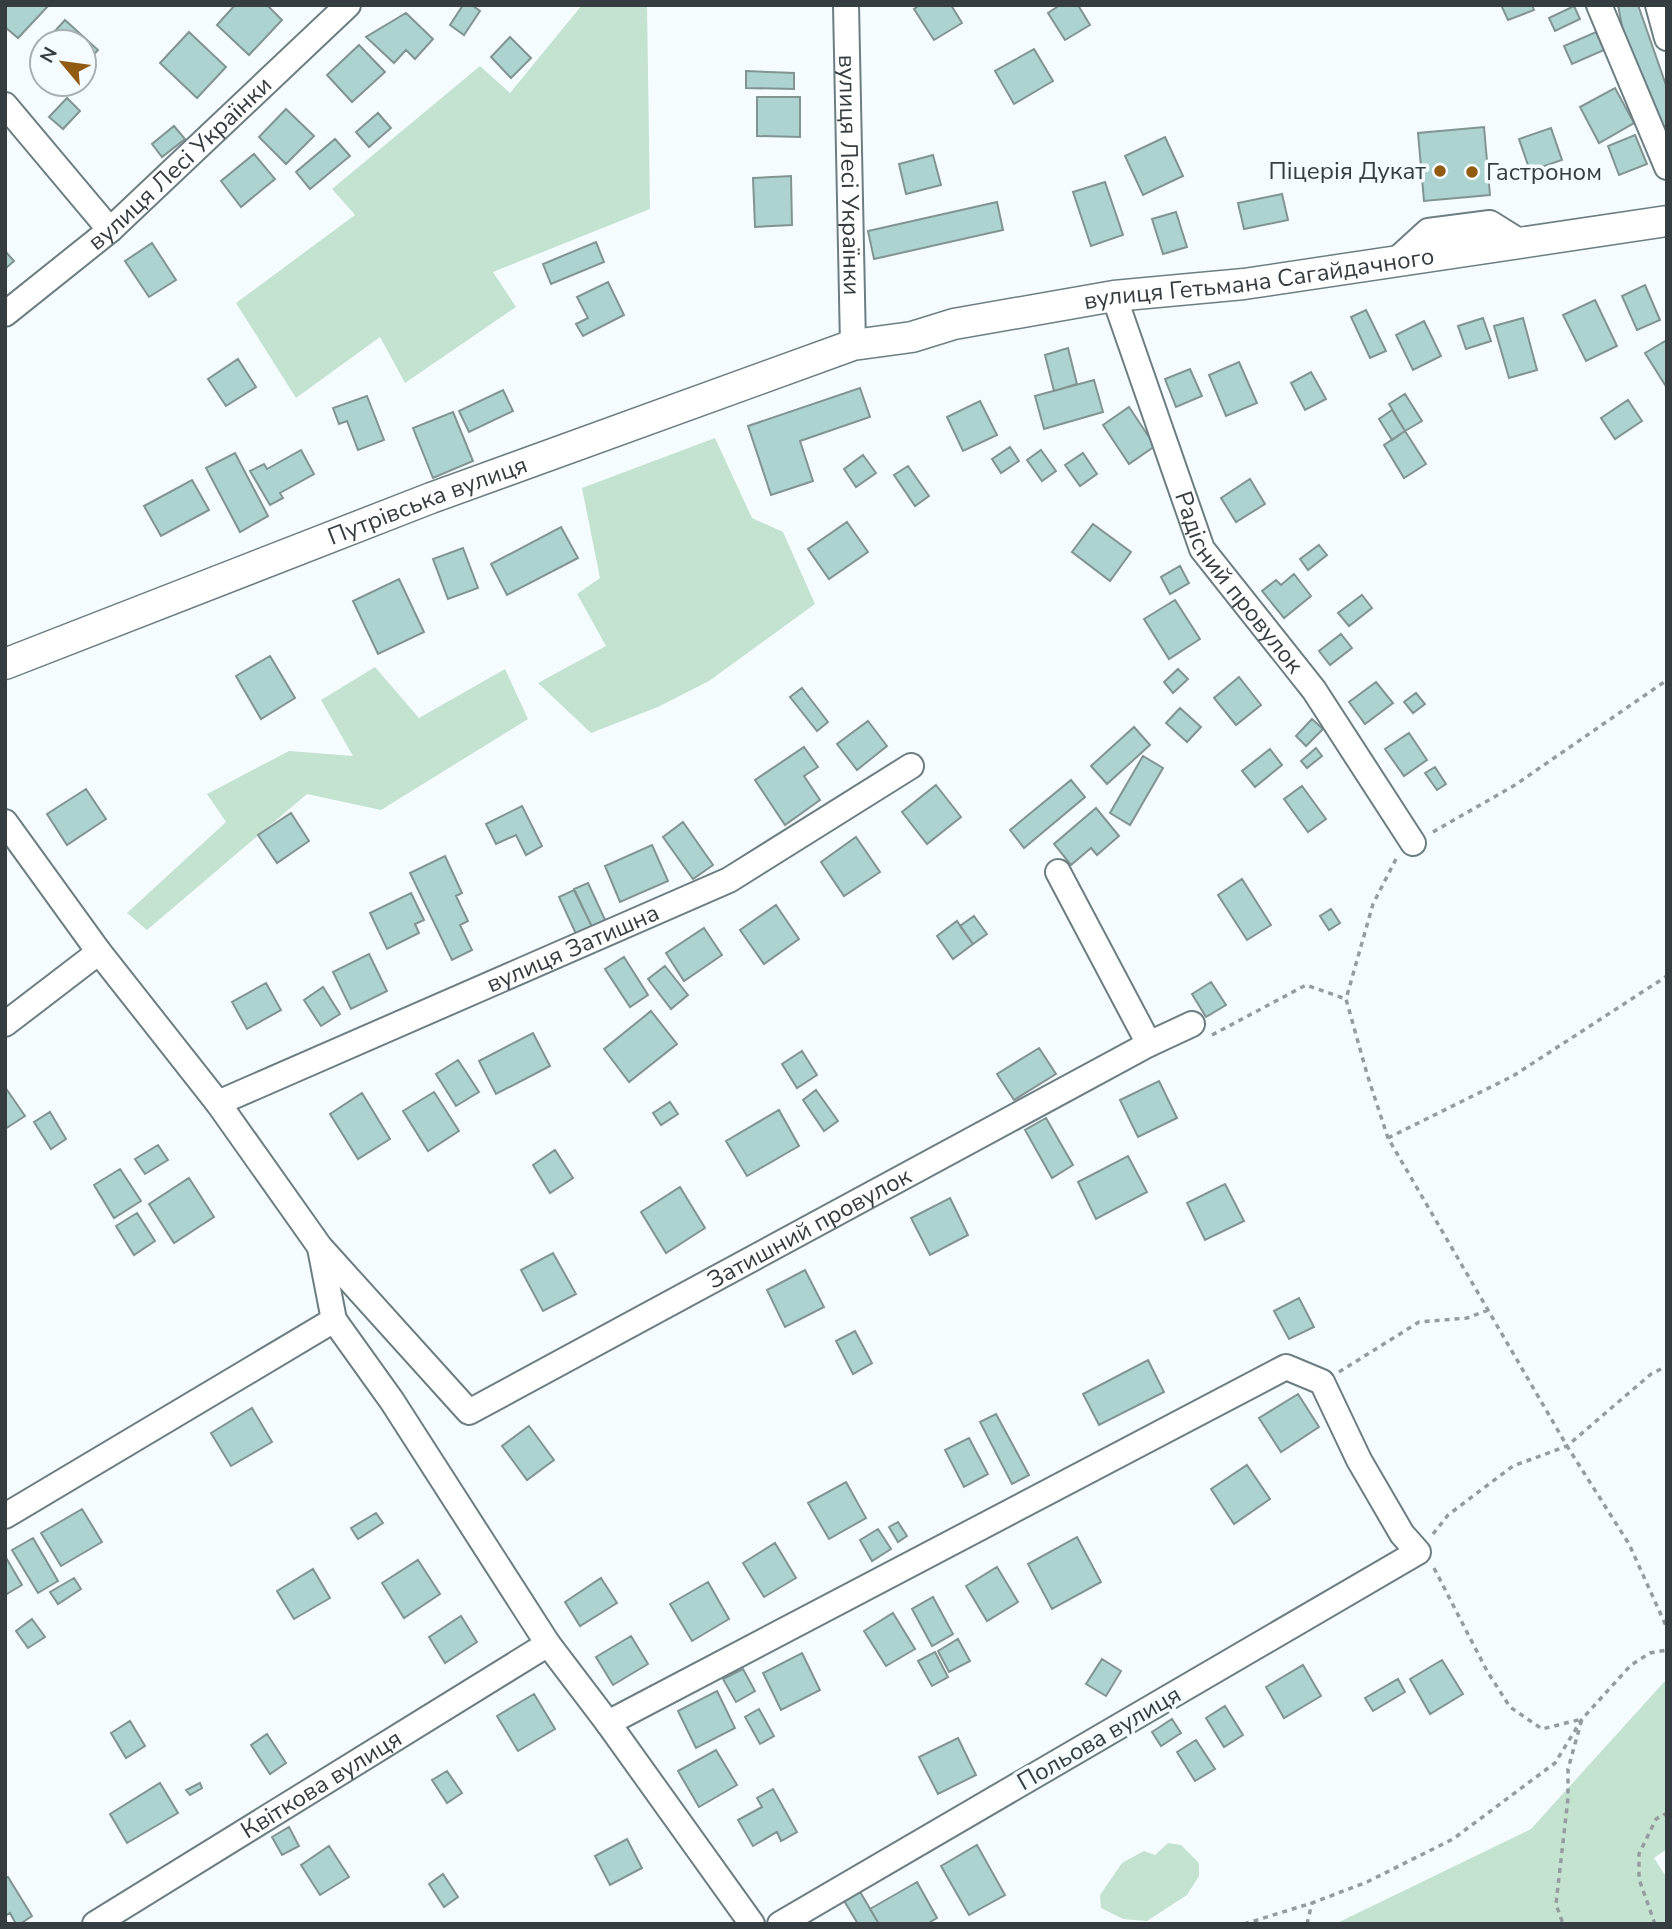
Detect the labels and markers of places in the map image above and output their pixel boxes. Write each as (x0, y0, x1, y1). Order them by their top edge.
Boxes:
place label: Піцерія Дукат (1269, 155, 1426, 187)
place label: Гастроном (1486, 156, 1602, 188)
marker: Піцерія Дукат (1432, 163, 1448, 179)
marker: Гастроном (1464, 164, 1480, 180)

